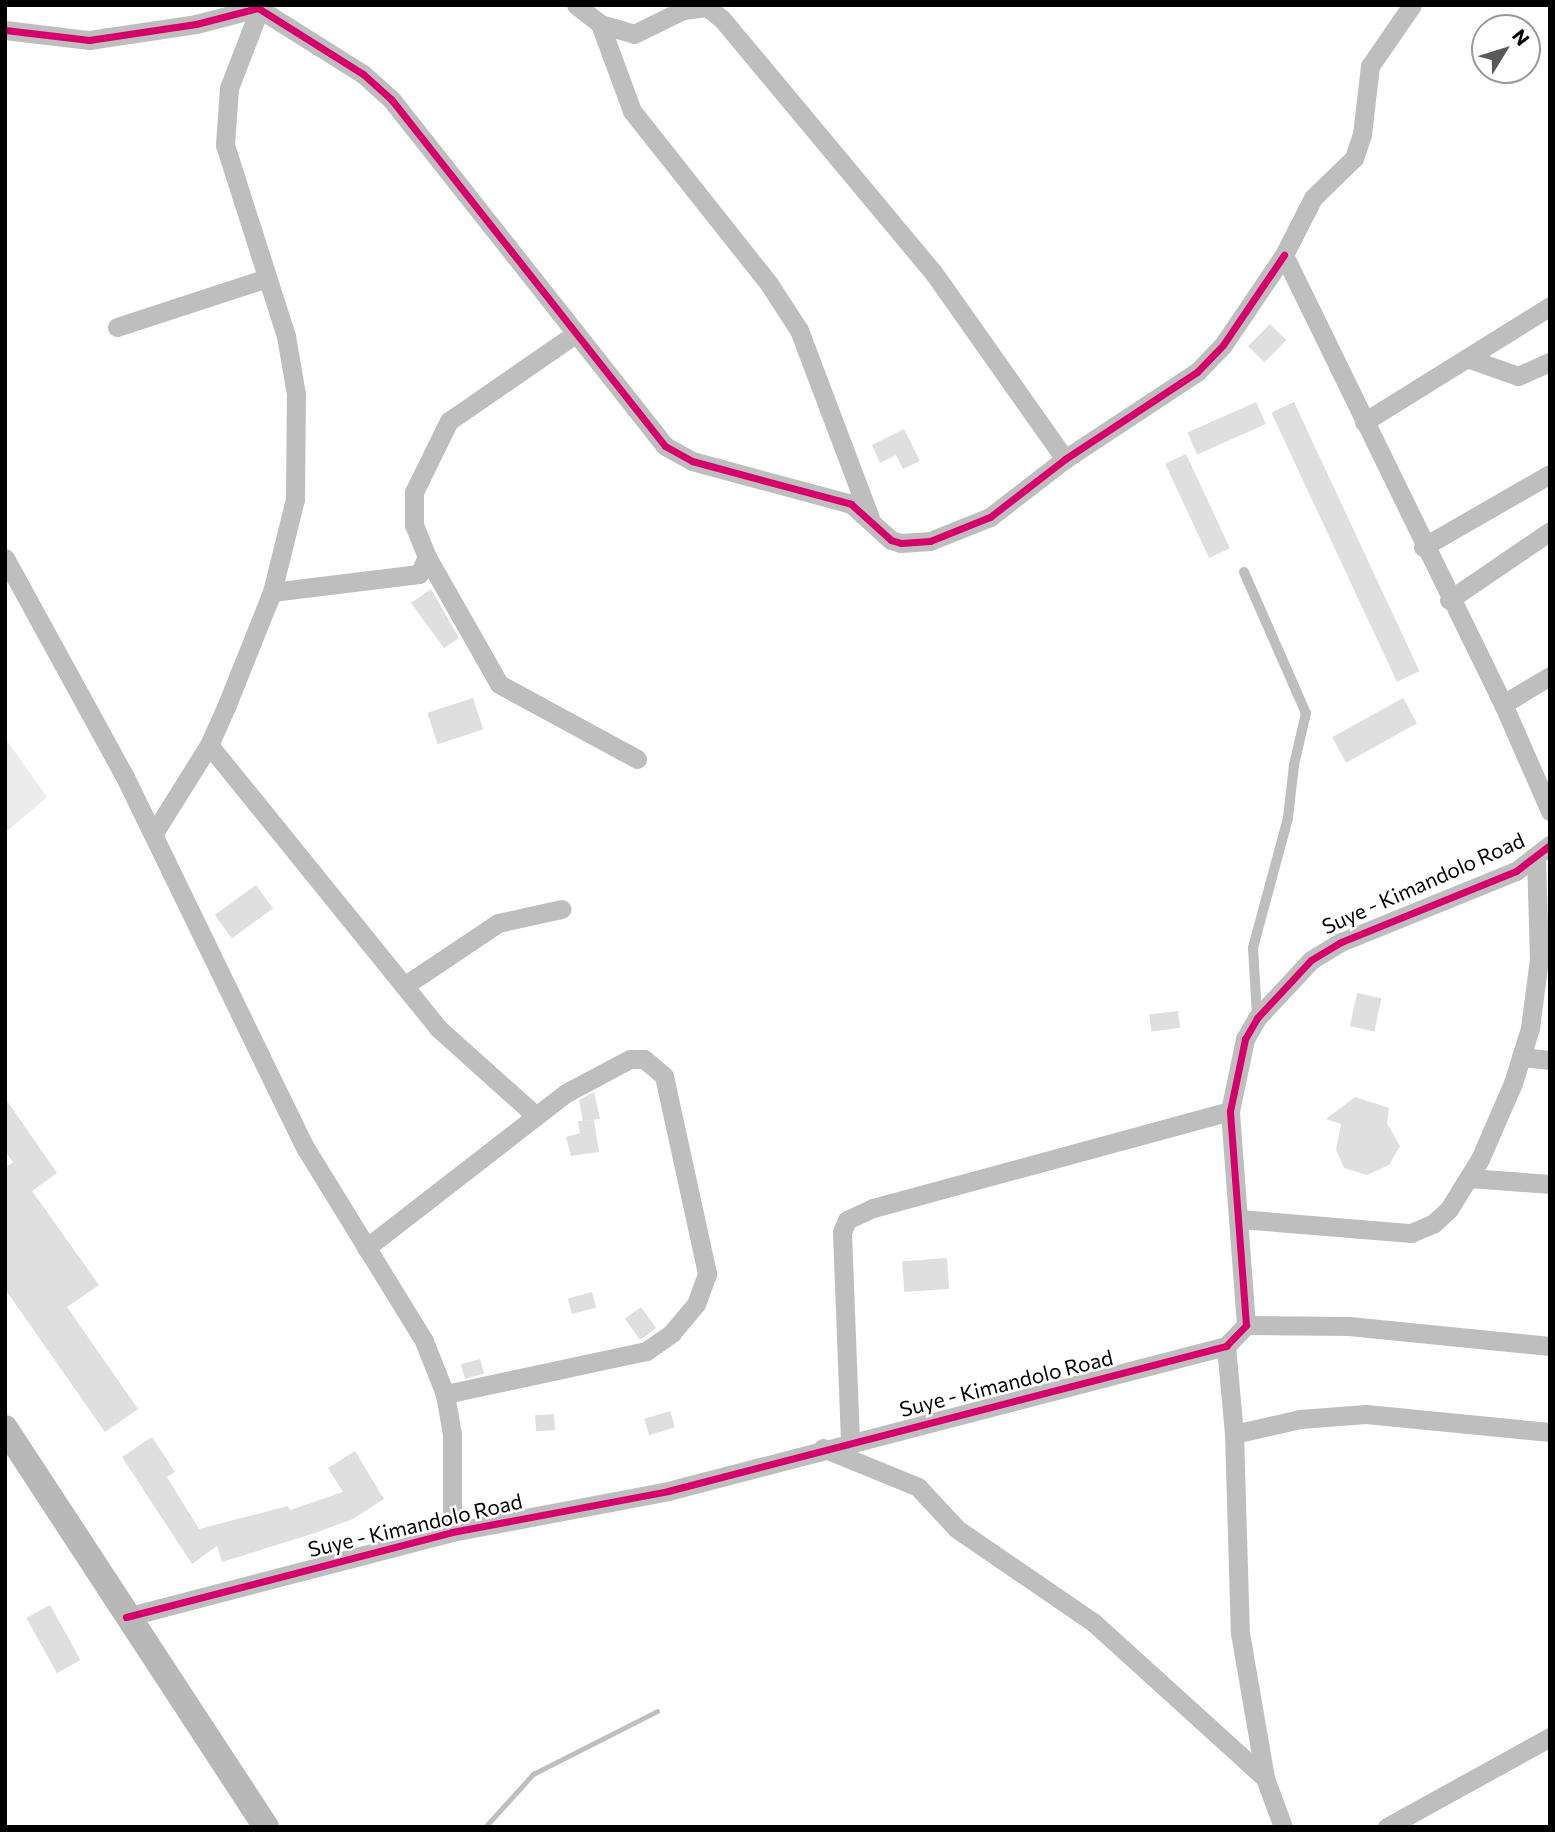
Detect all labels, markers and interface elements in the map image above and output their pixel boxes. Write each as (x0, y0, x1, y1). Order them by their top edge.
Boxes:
north arrow (1471, 14, 1541, 84)
text: N (1508, 24, 1535, 50)
street label: Suye - Kimandolo Road (1318, 827, 1528, 939)
street label: Suye - Kimandolo Road (897, 1344, 1115, 1422)
street label: Suye - Kimandolo Road (305, 1488, 525, 1562)

